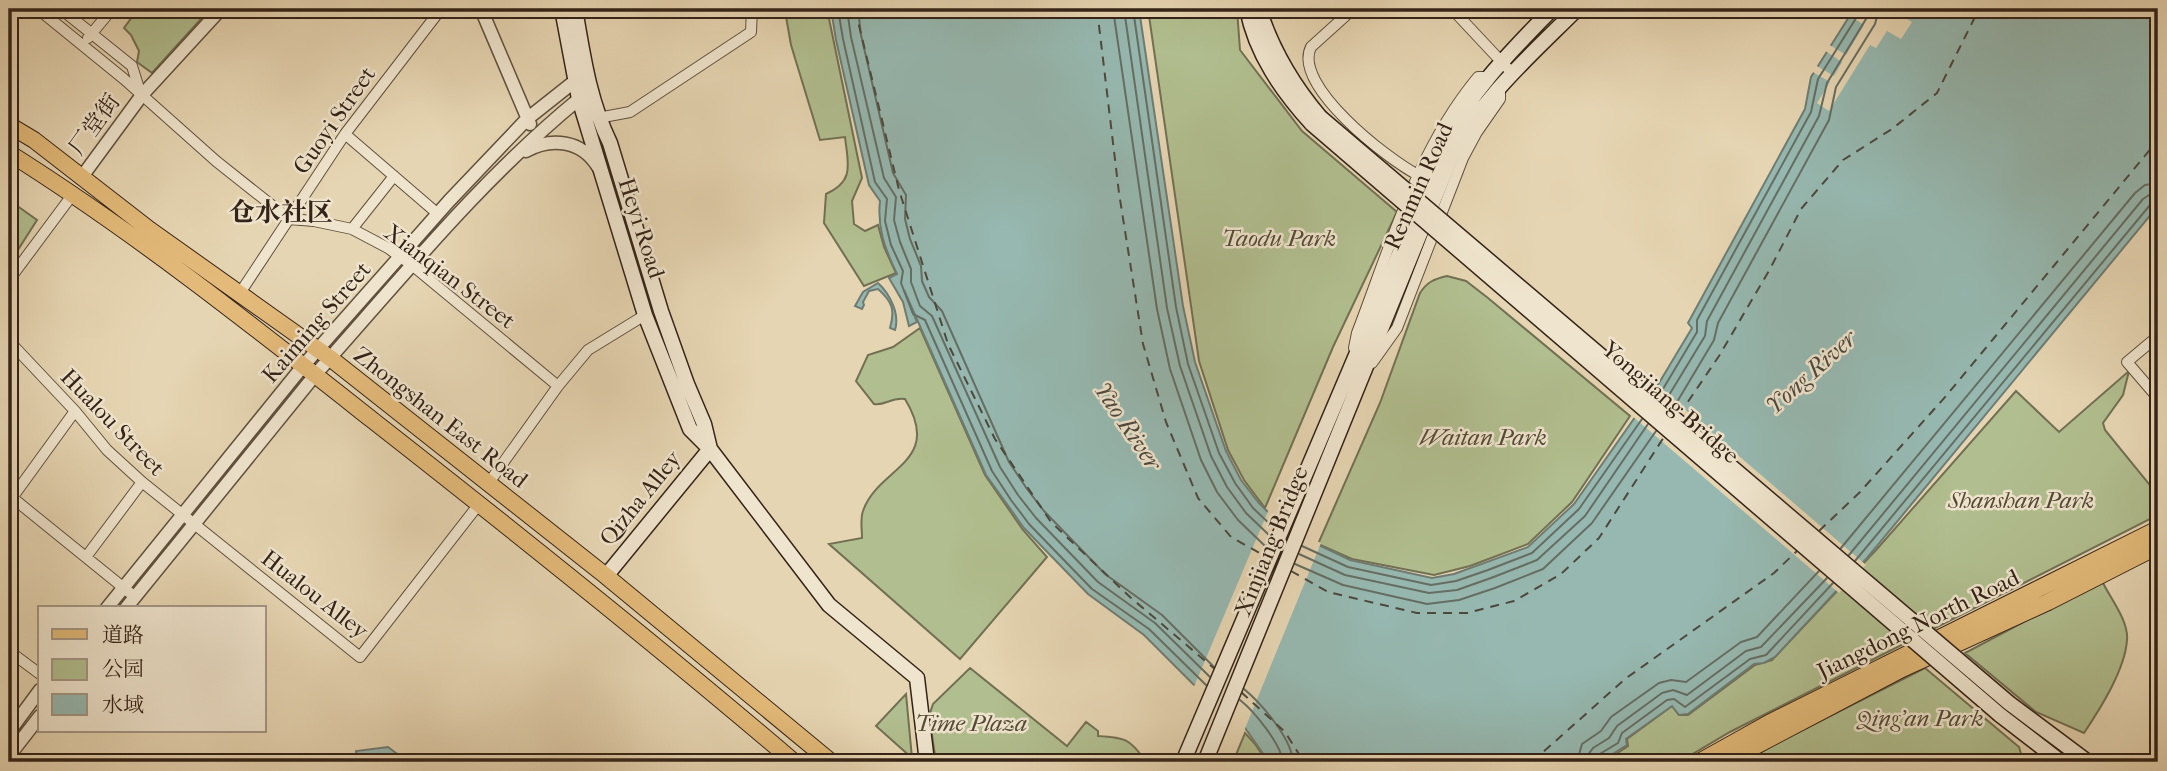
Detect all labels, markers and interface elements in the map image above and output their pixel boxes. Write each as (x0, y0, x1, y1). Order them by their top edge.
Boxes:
street label: Guoyi Street (288, 61, 381, 179)
street label: 厂堂街 (63, 88, 126, 160)
street label: Renmin Road (1378, 118, 1459, 254)
street label: Heyi Road (613, 175, 671, 282)
district label: 仓水社区 (229, 197, 333, 228)
street label: Xianqian Street (379, 218, 520, 334)
park label: Taodu Park (1222, 225, 1336, 252)
street label: Kaiming Street (256, 256, 376, 388)
water label: Yong River (1760, 323, 1864, 420)
street label: Yongjiang Bridge (1596, 335, 1745, 469)
street label: Zhongshan East Road (348, 341, 533, 494)
street label: Hualou Street (55, 363, 170, 481)
water label: Yao River (1088, 377, 1169, 477)
park label: Waitan Park (1419, 424, 1547, 451)
street label: Qizha Alley (594, 445, 687, 551)
street label: Xinjiang Bridge (1229, 462, 1314, 620)
park label: Shanshan Park (1947, 487, 2094, 514)
street label: Hualou Alley (256, 544, 374, 645)
street label: Jiangdong North Road (1811, 564, 2024, 686)
legend (38, 606, 266, 732)
text: 道路 (102, 623, 144, 647)
text: 公园 (102, 657, 144, 681)
text: 水域 (102, 693, 144, 717)
park label: Qing'an Park (1856, 705, 1983, 732)
park label: Time Plaza (915, 710, 1027, 737)

